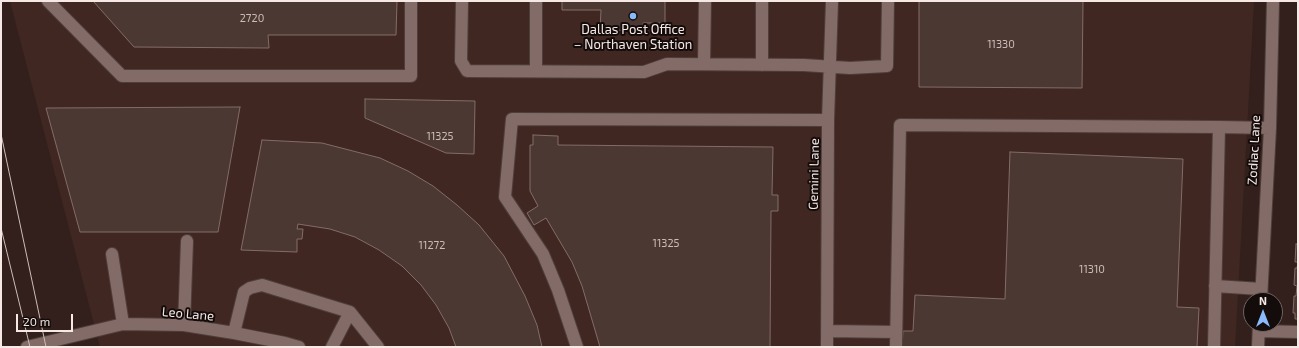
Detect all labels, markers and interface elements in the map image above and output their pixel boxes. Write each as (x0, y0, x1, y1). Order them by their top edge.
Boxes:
house number: 2720 (240, 11, 264, 25)
marker: Dallas Post Office – Northaven Station (628, 11, 638, 21)
place label: Dallas Post Office – Northaven Station (574, 22, 692, 53)
house number: 11330 (987, 37, 1015, 51)
street label: Zodiac Lane (1244, 115, 1264, 185)
house number: 11325 (427, 129, 453, 143)
street label: Gemini Lane (806, 138, 822, 210)
house number: 11325 (653, 236, 679, 250)
house number: 11272 (419, 238, 445, 252)
house number: 11310 (1079, 262, 1105, 276)
north arrow (1243, 292, 1283, 332)
text: N (1259, 294, 1267, 307)
street label: Leo Lane (161, 304, 215, 324)
scale bar (18, 306, 75, 332)
text: 20 m (23, 314, 50, 328)

